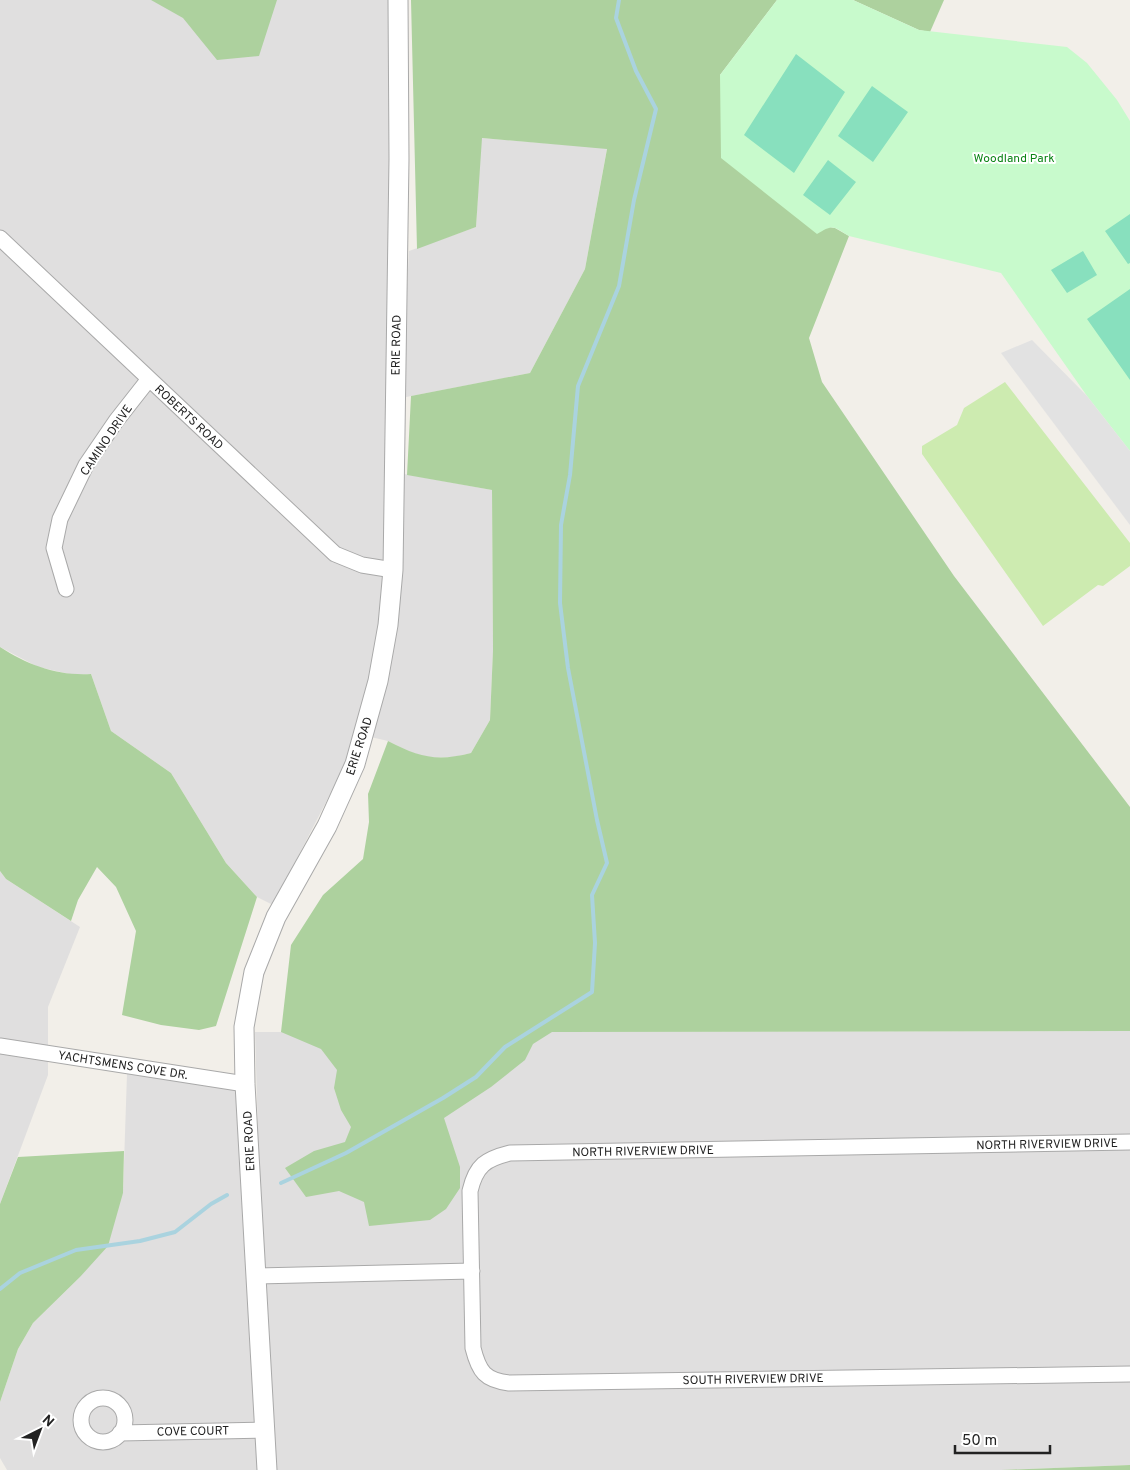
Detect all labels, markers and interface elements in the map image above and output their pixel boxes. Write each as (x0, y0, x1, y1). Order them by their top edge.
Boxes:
park label: Woodland Park (973, 151, 1055, 167)
street label: ERIE ROAD (388, 315, 406, 376)
street label: ROBERTS ROAD (150, 382, 226, 454)
street label: CAMINO DRIVE (77, 402, 137, 479)
street label: ERIE ROAD (343, 715, 377, 778)
street label: YACHTSMENS COVE DR. (57, 1048, 189, 1084)
street label: ERIE ROAD (240, 1110, 260, 1172)
street label: NORTH RIVERVIEW DRIVE (976, 1136, 1118, 1154)
street label: NORTH RIVERVIEW DRIVE (572, 1143, 714, 1161)
street label: SOUTH RIVERVIEW DRIVE (682, 1371, 824, 1389)
north arrow (15, 1405, 65, 1455)
text: N (38, 1412, 57, 1431)
scale bar (955, 1422, 1050, 1454)
street label: COVE COURT (157, 1423, 229, 1441)
text: 50 m (962, 1432, 997, 1451)

